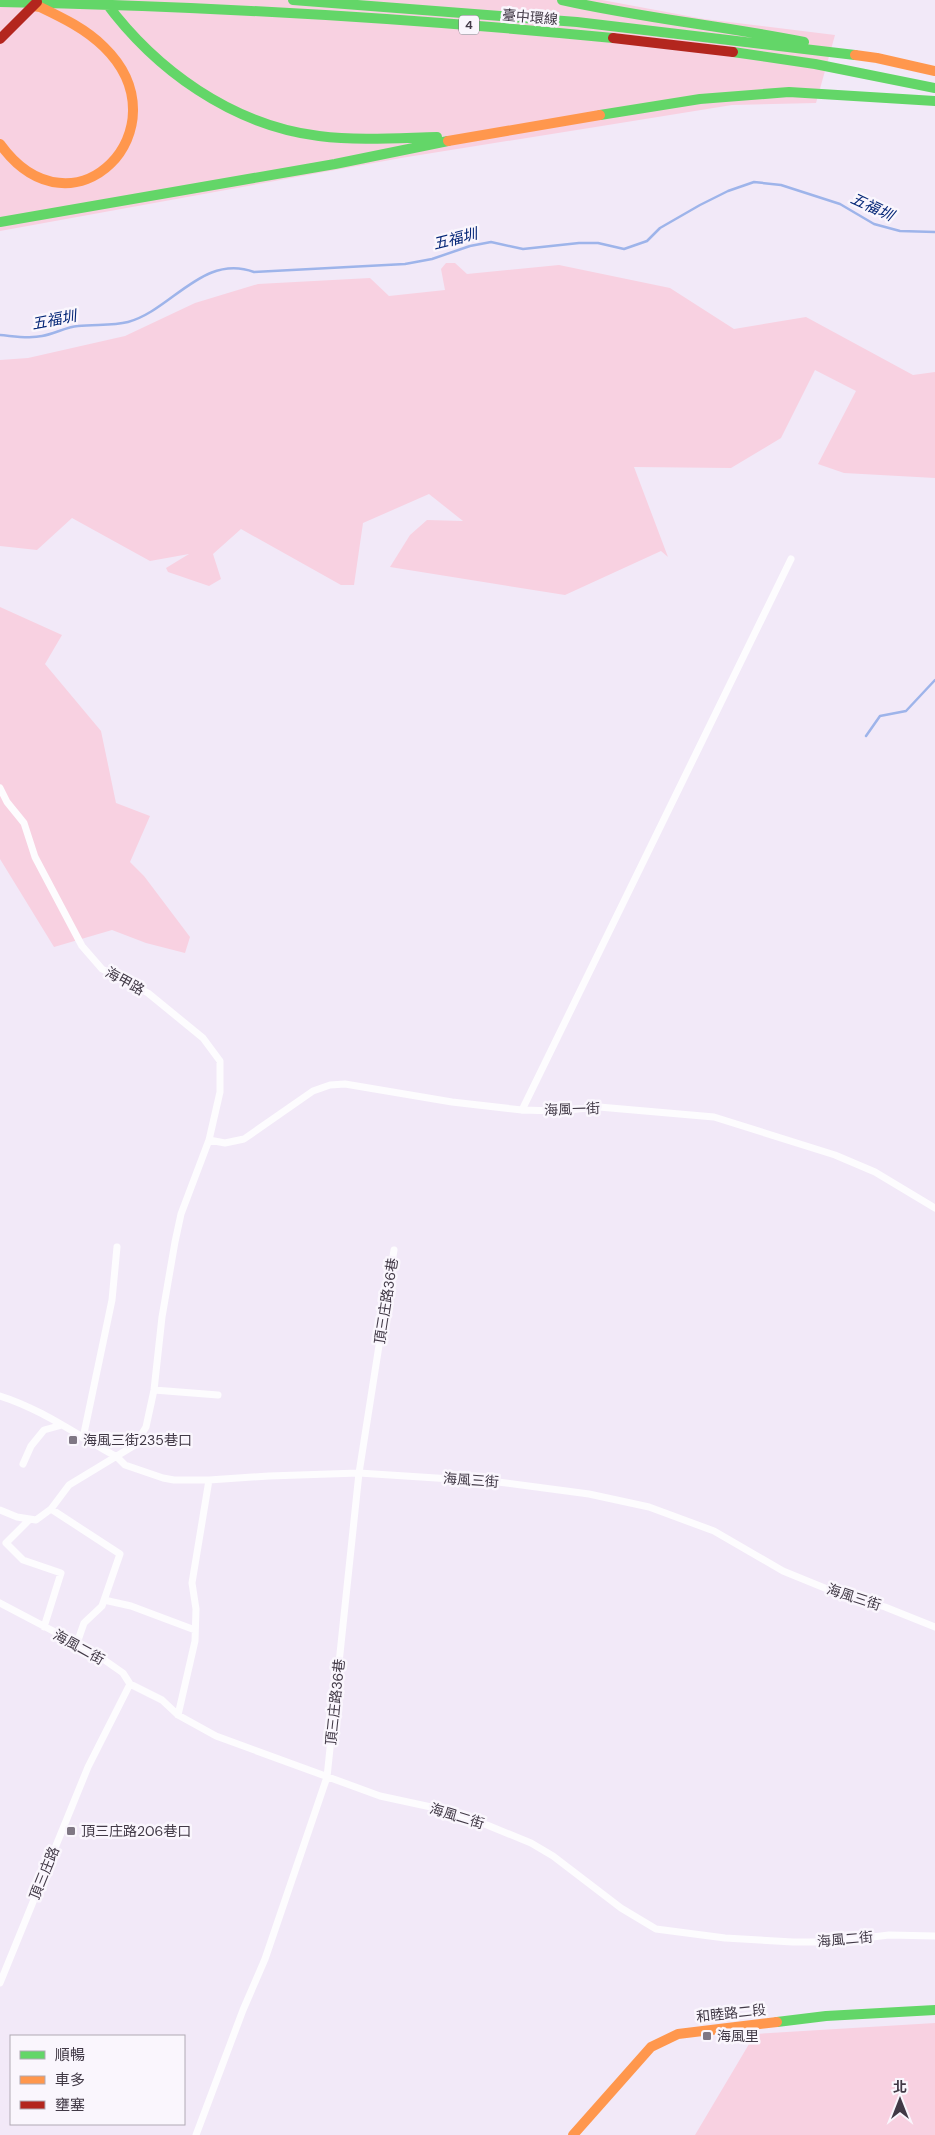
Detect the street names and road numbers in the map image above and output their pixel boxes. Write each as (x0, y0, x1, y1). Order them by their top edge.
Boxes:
street label: 臺中環線 (501, 6, 559, 28)
road number: 4 (459, 16, 479, 34)
street label: 海甲路 (102, 963, 148, 999)
street label: 海風一街 (544, 1099, 600, 1119)
street label: 頂三庄路36巷 (370, 1257, 402, 1345)
street label: 海風三街 (442, 1469, 500, 1491)
street label: 海風三街 (825, 1580, 883, 1614)
street label: 海風二街 (50, 1626, 108, 1668)
street label: 頂三庄路36巷 (321, 1658, 349, 1746)
street label: 海風二街 (428, 1799, 486, 1833)
street label: 頂三庄路 (25, 1844, 63, 1902)
street label: 海風二街 (816, 1928, 874, 1950)
street label: 和睦路二段 (695, 2000, 767, 2026)

